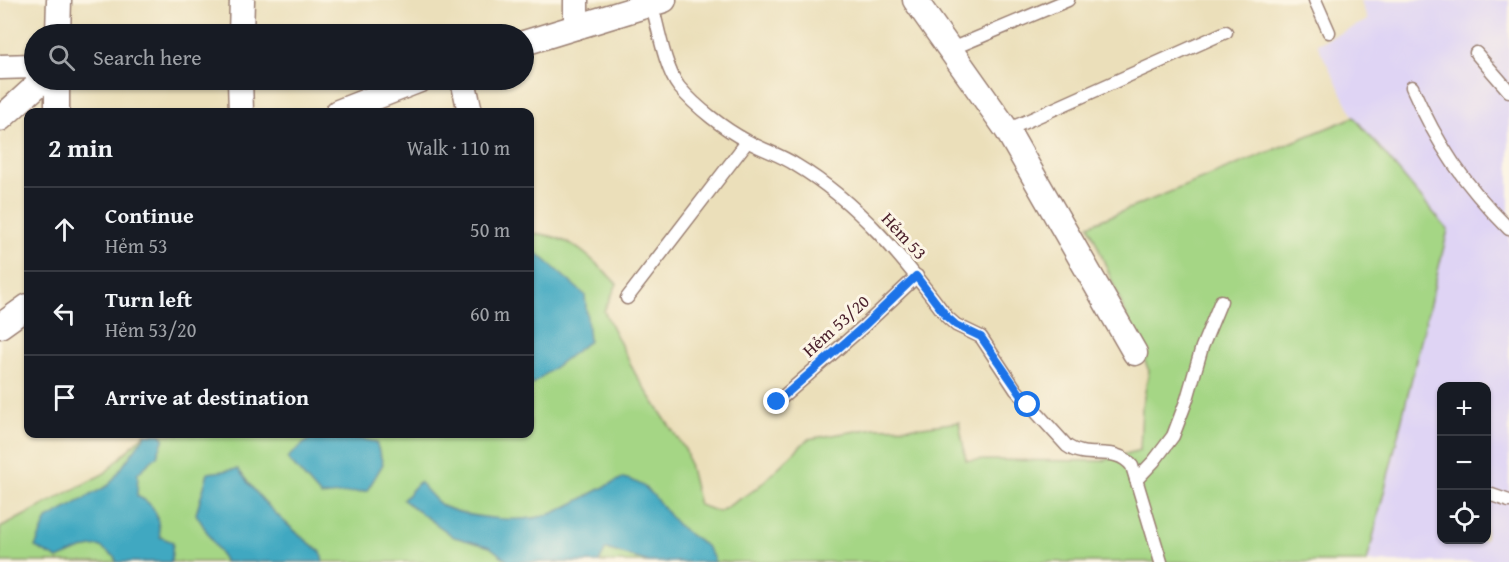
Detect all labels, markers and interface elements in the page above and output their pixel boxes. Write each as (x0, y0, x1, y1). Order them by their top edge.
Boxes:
search box (24, 24, 534, 90)
icon: search (45, 41, 78, 74)
text: Search here (93, 41, 202, 73)
text: 2 min (48, 128, 113, 167)
text: Walk · 110 m (407, 133, 510, 162)
text: Continue (105, 199, 194, 231)
street label: Hẻm 53 (875, 206, 933, 265)
icon: ahead (48, 213, 81, 246)
text: 50 m (470, 215, 510, 244)
text: Hẻm 53 (105, 231, 168, 260)
text: Turn left (105, 283, 192, 315)
street label: Hẻm 53/20 (796, 288, 875, 363)
icon: left (48, 297, 81, 330)
text: 60 m (470, 299, 510, 328)
text: Hẻm 53/20 (105, 315, 196, 344)
icon: arrive (48, 381, 81, 414)
text: Arrive at destination (105, 381, 309, 413)
map controls (1437, 382, 1491, 544)
button: + (1437, 382, 1491, 436)
route end (763, 388, 789, 414)
route start (1014, 391, 1040, 417)
button: − (1437, 436, 1491, 490)
button: locate (1437, 490, 1491, 544)

